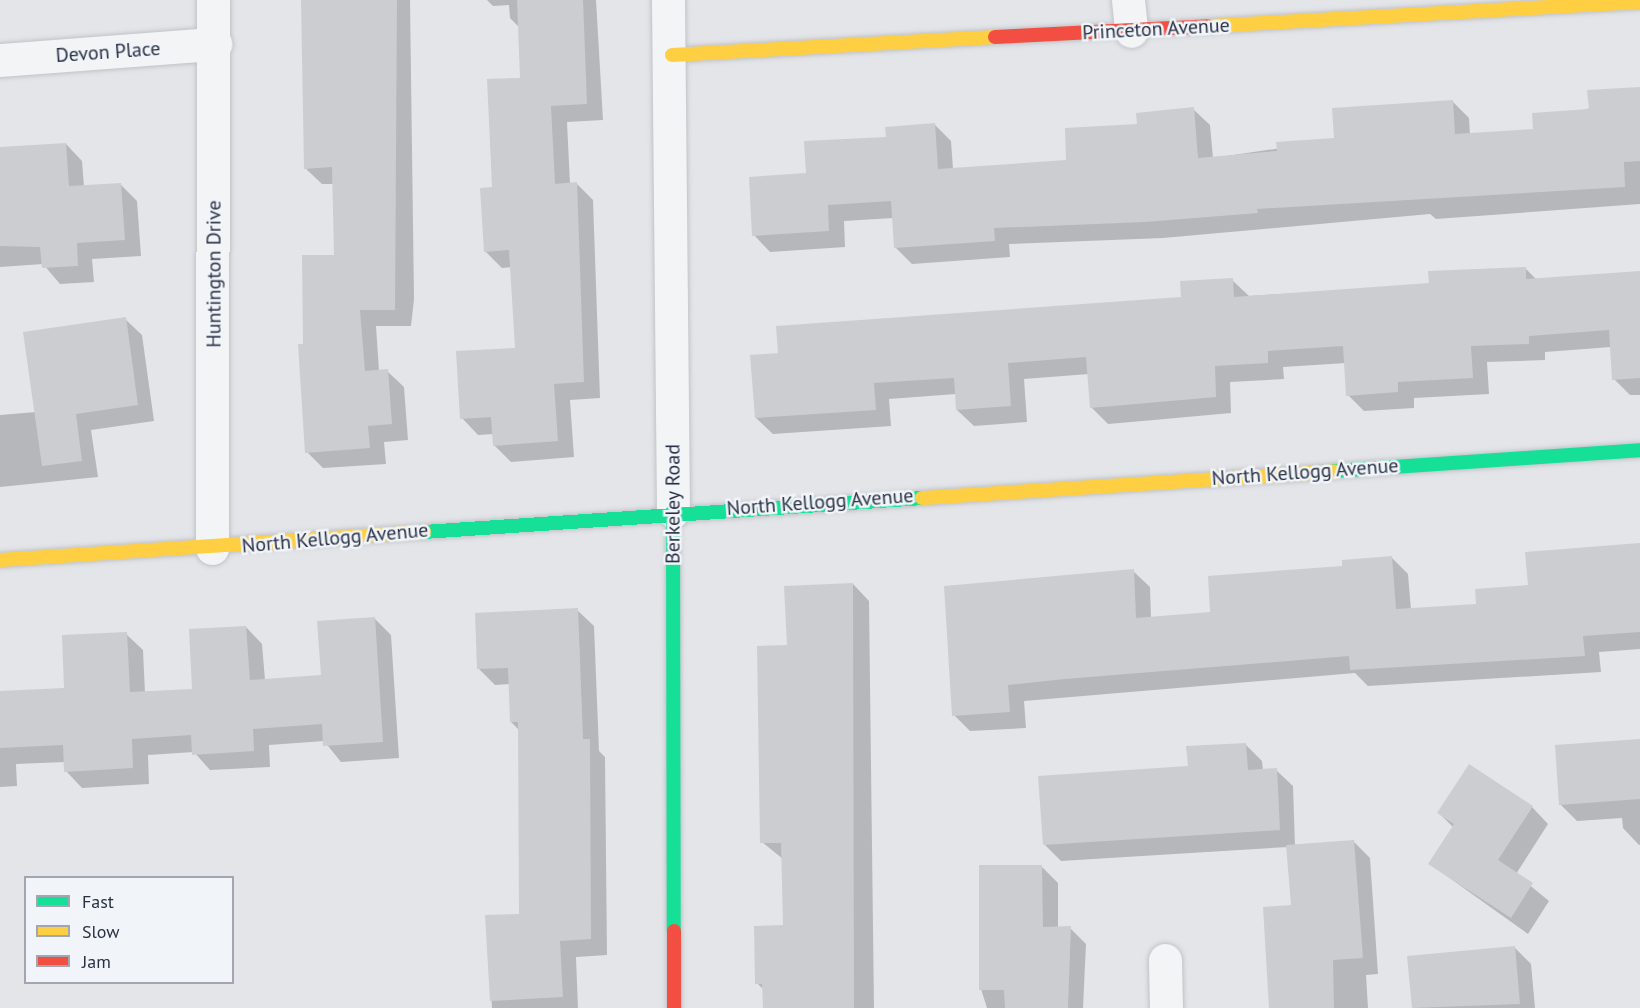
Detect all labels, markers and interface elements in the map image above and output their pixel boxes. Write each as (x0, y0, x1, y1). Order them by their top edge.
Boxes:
street label: Princeton Avenue (1081, 13, 1231, 45)
street label: Devon Place (55, 36, 161, 68)
street label: Huntington Drive (202, 200, 226, 348)
street label: Berkeley Road (661, 444, 685, 564)
street label: North Kellogg Avenue (1211, 453, 1399, 491)
street label: North Kellogg Avenue (726, 483, 914, 521)
street label: North Kellogg Avenue (240, 518, 430, 558)
legend (24, 876, 234, 984)
text: Fast (82, 890, 114, 913)
text: Slow (82, 920, 120, 943)
text: Jam (82, 950, 111, 973)

